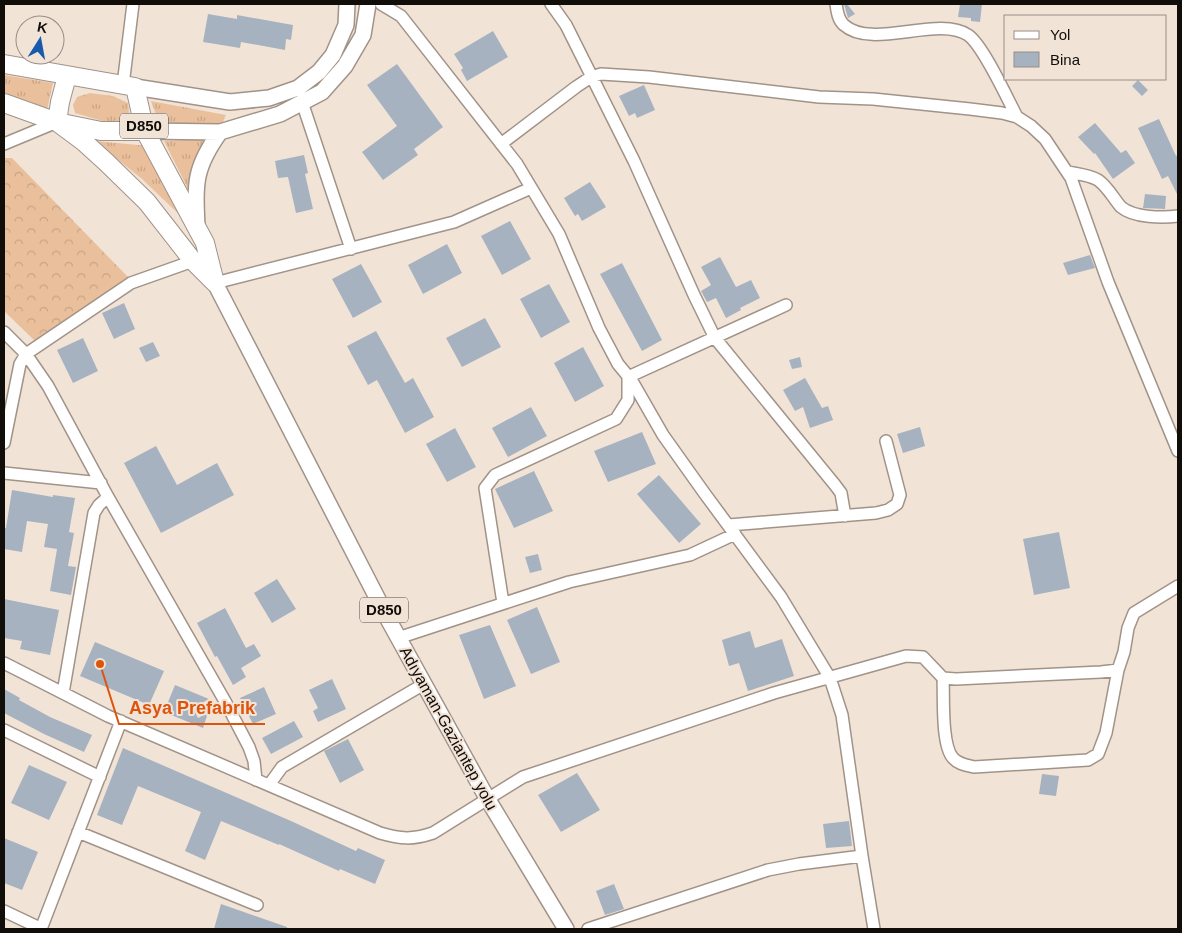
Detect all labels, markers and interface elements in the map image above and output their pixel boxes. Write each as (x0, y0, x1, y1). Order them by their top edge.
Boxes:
north arrow (15, 15, 65, 65)
legend (1004, 15, 1167, 80)
text: K (36, 18, 49, 36)
text: Yol (1050, 26, 1070, 43)
text: Bina (1050, 51, 1081, 68)
road number: D850 (120, 114, 168, 138)
road number: D850 (360, 598, 408, 622)
street label: Adıyaman-Gaziantep yolu (396, 644, 501, 813)
callout: Asya Prefabrik (119, 691, 265, 724)
text: Asya Prefabrik (129, 698, 256, 718)

